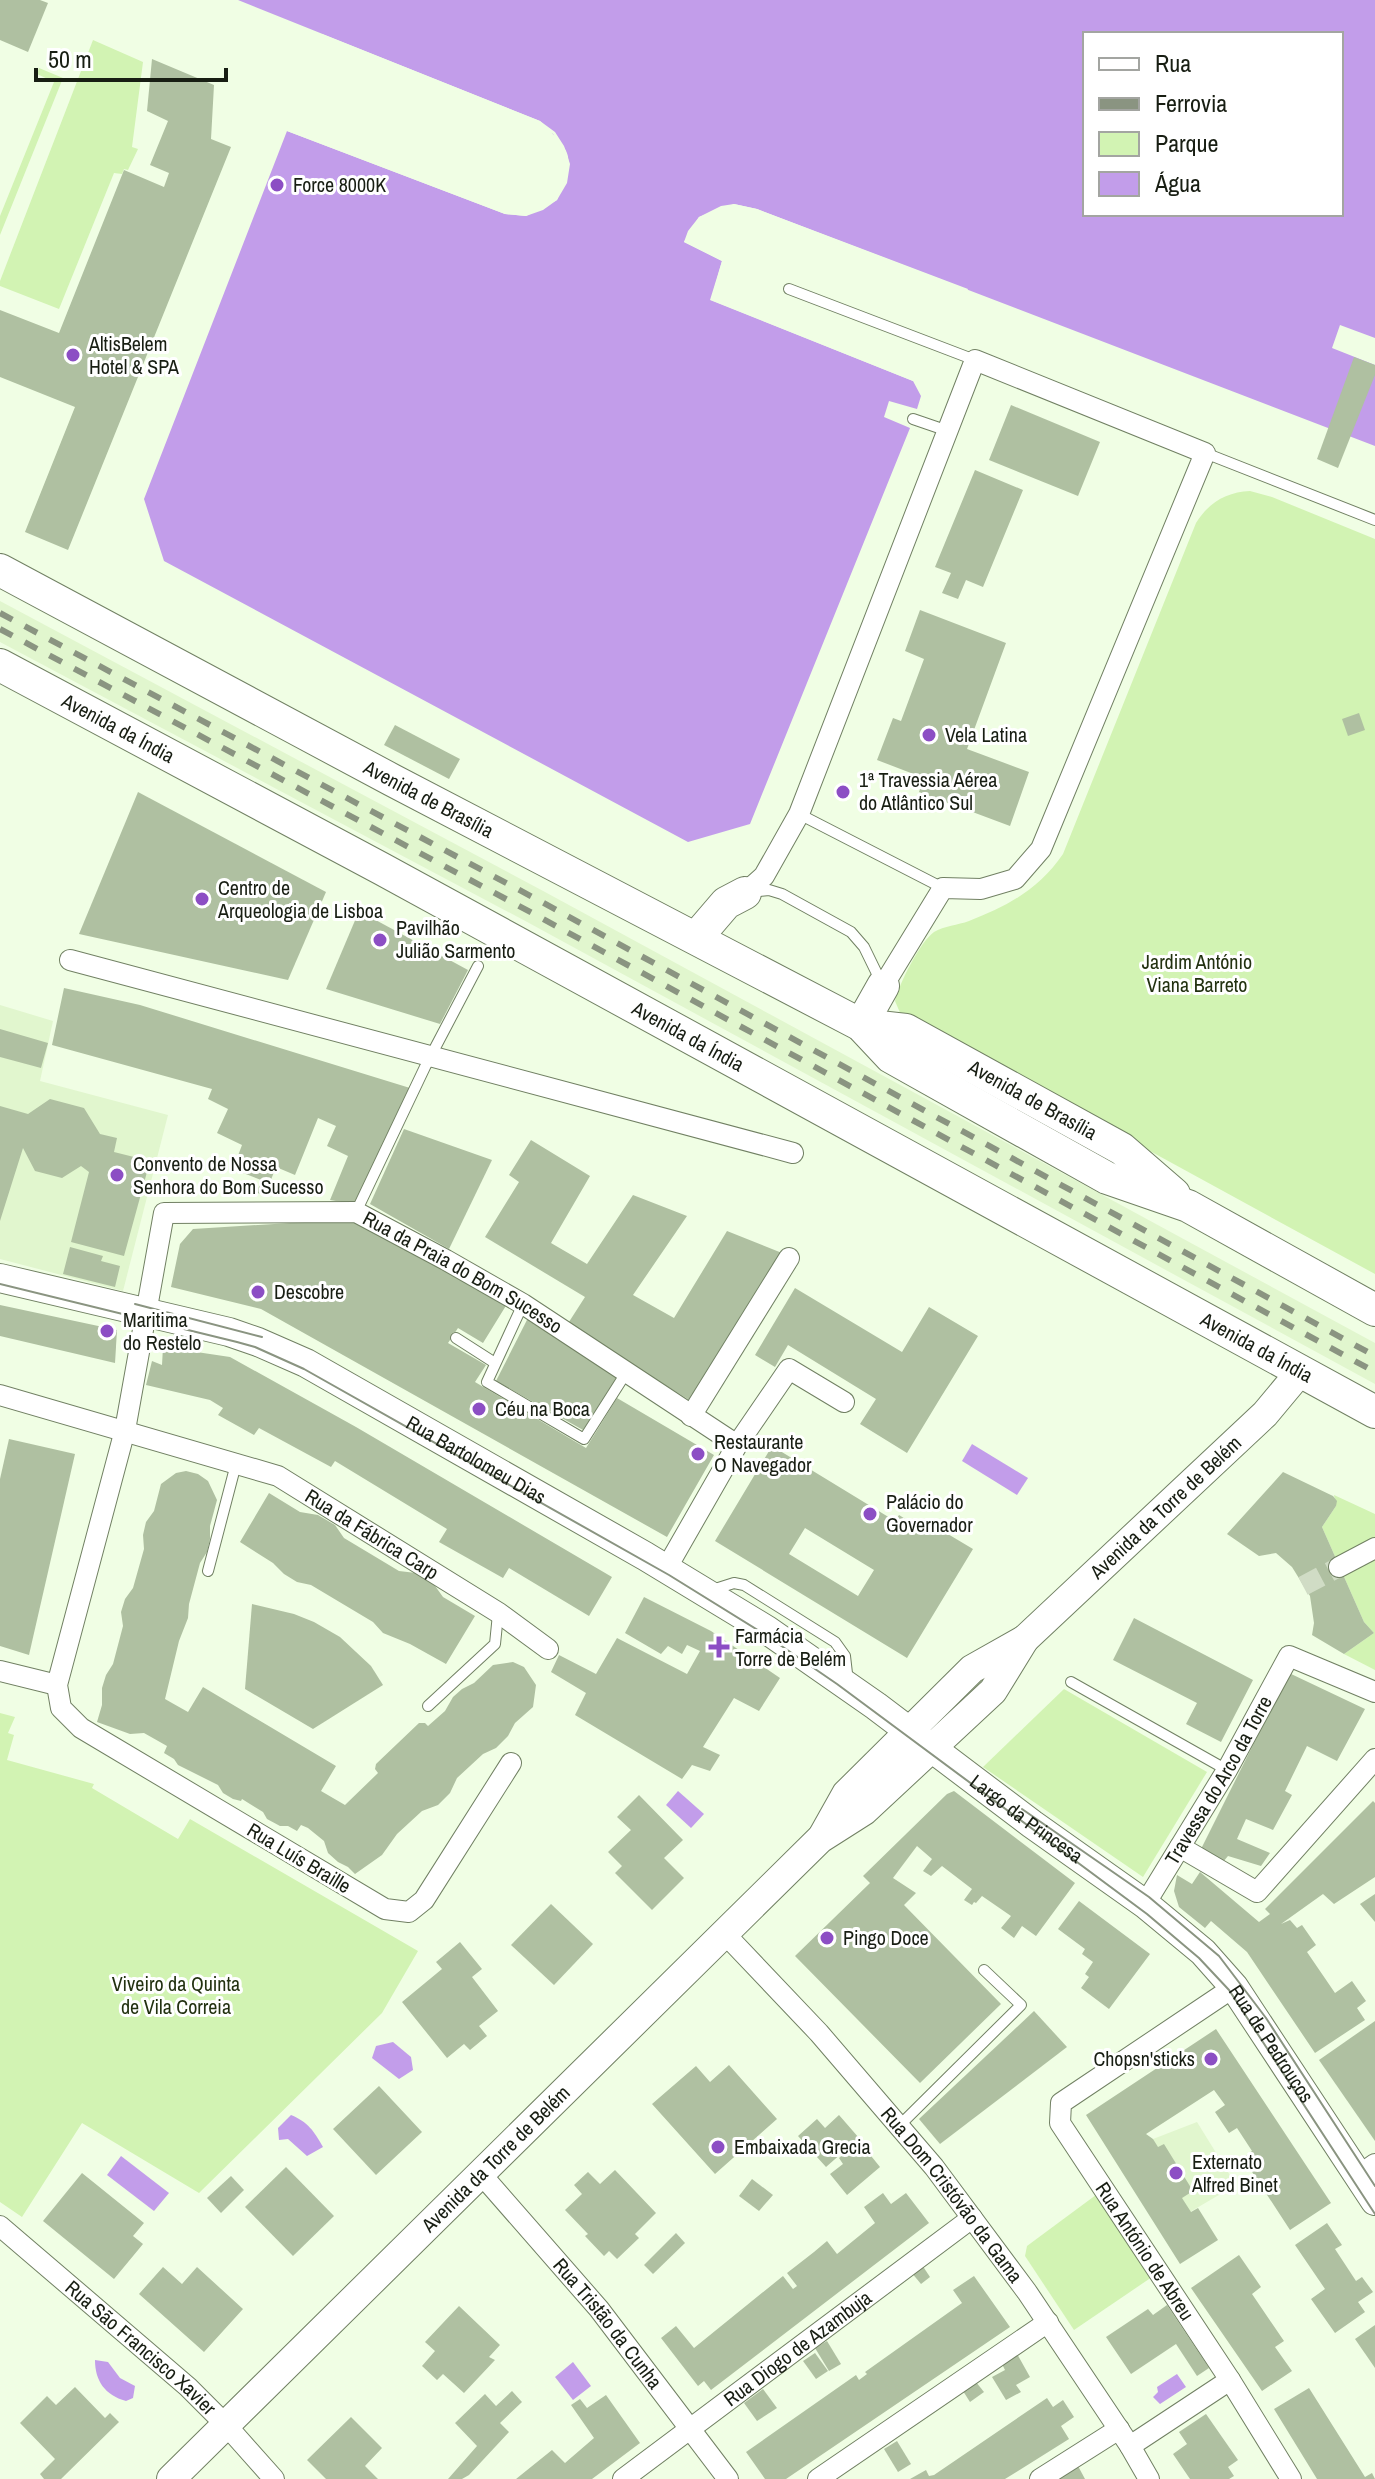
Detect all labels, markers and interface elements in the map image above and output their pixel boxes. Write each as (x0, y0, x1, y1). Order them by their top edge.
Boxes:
scale bar (36, 32, 226, 82)
legend (1083, 32, 1343, 216)
text: 50 m (48, 43, 92, 75)
text: Rua (1155, 47, 1191, 79)
text: Ferrovia (1155, 87, 1227, 119)
text: Parque (1155, 127, 1218, 159)
text: Água (1154, 167, 1201, 199)
place label: Force 8000K (293, 171, 386, 198)
marker: Force 8000K (268, 176, 286, 194)
place label: AltisBelem Hotel & SPA (88, 330, 179, 380)
marker: AltisBelem Hotel & SPA (64, 346, 82, 364)
street label: Avenida da Índia (57, 686, 179, 769)
place label: Vela Latina (945, 721, 1027, 748)
marker: Vela Latina (920, 726, 938, 744)
street label: Avenida de Brasília (358, 753, 498, 844)
place label: 1ª Travessia Aérea do Atlântico Sul (859, 766, 997, 816)
marker: 1ª Travessia Aérea do Atlântico Sul (834, 783, 852, 801)
place label: Centro de Arqueologia de Lisboa (217, 874, 383, 924)
marker: Centro de Arqueologia de Lisboa (193, 890, 211, 908)
place label: Pavilhão Julião Sarmento (396, 914, 515, 964)
marker: Pavilhão Julião Sarmento (371, 931, 389, 949)
park label: Jardim António Viana Barreto (1142, 948, 1252, 998)
street label: Avenida da Índia (627, 994, 749, 1078)
street label: Avenida de Brasília (963, 1053, 1102, 1146)
place label: Convento de Nossa Senhora do Bom Sucesso (133, 1150, 324, 1200)
marker: Convento de Nossa Senhora do Bom Sucesso (108, 1166, 126, 1184)
street label: Rua da Praia do Bom Sucesso (359, 1204, 568, 1339)
place label: Descobre (274, 1278, 344, 1305)
marker: Descobre (249, 1283, 267, 1301)
street label: Avenida da Índia (1195, 1305, 1318, 1388)
place label: Maritima do Restelo (123, 1306, 201, 1356)
marker: Maritima do Restelo (98, 1322, 116, 1340)
place label: Céu na Boca (495, 1395, 590, 1422)
marker: Céu na Boca (470, 1400, 488, 1418)
street label: Rua Bartolomeu Dias (401, 1409, 551, 1510)
place label: Restaurante O Navegador (714, 1428, 812, 1478)
street label: Avenida da Torre de Belém (1083, 1429, 1247, 1585)
marker: Restaurante O Navegador (689, 1445, 707, 1463)
street label: Rua da Fábrica Carp (300, 1482, 444, 1585)
place label: Palácio do Governador (886, 1488, 973, 1538)
marker: Palácio do Governador (861, 1505, 879, 1523)
place label: Farmácia Torre de Belém (735, 1622, 846, 1672)
marker: Farmácia Torre de Belém (710, 1638, 728, 1656)
street label: Travessa do Arco da Torre (1158, 1691, 1278, 1870)
street label: Largo da Princesa (965, 1768, 1089, 1869)
street label: Rua Luís Braille (242, 1816, 356, 1899)
place label: Pingo Doce (843, 1924, 929, 1951)
marker: Pingo Doce (818, 1929, 836, 1947)
park label: Viveiro da Quinta de Vila Correia (112, 1970, 240, 2020)
street label: Rua de Pedrouços (1223, 1979, 1320, 2108)
place label: Chopsn'sticks (1093, 2045, 1195, 2072)
marker: Chopsn'sticks (1202, 2050, 1220, 2068)
street label: Avenida da Torre de Belém (415, 2079, 575, 2238)
street label: Rua Dom Cristóvão da Gama (875, 2101, 1029, 2288)
place label: Embaixada Grecia (734, 2133, 871, 2160)
marker: Embaixada Grecia (709, 2138, 727, 2156)
place label: Externato Alfred Binet (1191, 2148, 1278, 2198)
marker: Externato Alfred Binet (1167, 2164, 1185, 2182)
street label: Rua António de Abreu (1090, 2176, 1201, 2325)
street label: Rua Tristão da Cunha (547, 2252, 669, 2394)
street label: Rua São Francisco Xavier (60, 2274, 223, 2421)
street label: Rua Diogo de Azambuja (718, 2284, 877, 2412)

